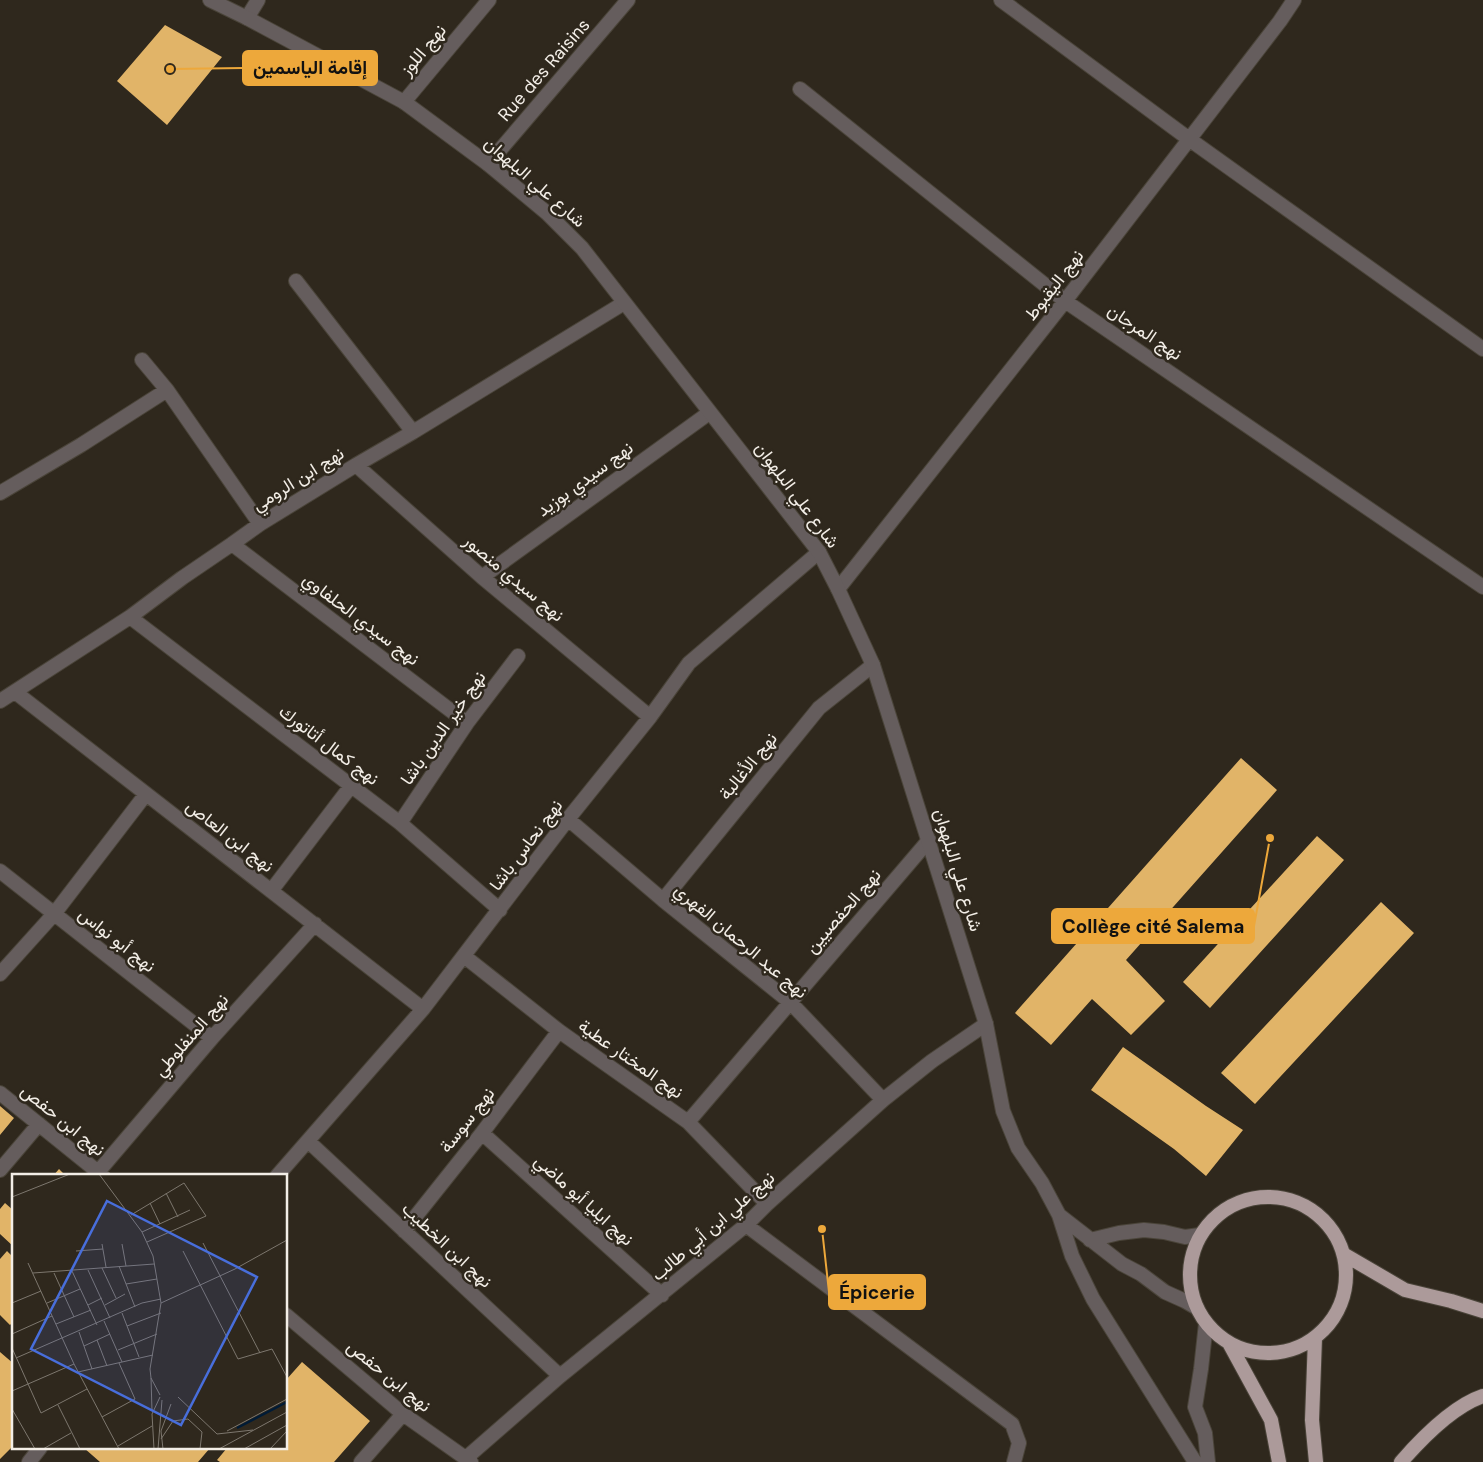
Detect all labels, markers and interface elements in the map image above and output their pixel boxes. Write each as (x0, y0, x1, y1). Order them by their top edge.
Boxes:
street label: Rue des Raisins (493, 14, 595, 126)
street label: نهج اللوز (394, 19, 452, 82)
callout: إقامة الياسمين (243, 51, 377, 85)
text: إقامة الياسمين (253, 55, 367, 80)
street label: شارع علي البلهوان (477, 131, 591, 235)
street label: نهج اليقبوط (1019, 245, 1089, 325)
street label: نهج المرجان (1103, 298, 1187, 366)
street label: نهج سيدي بوزيد (532, 436, 640, 525)
street label: شارع علي البلهوان (747, 437, 845, 555)
street label: نهج ابن الرومي (247, 441, 350, 519)
street label: نهج سيدي منصور (456, 528, 569, 629)
street label: نهج سيدي الحلفاوي (296, 567, 424, 673)
street label: نهج خير الدين باشا (395, 666, 491, 790)
street label: نهج كمال أتاتورك (274, 699, 384, 791)
street label: نهج الأغالبة (713, 727, 783, 805)
street label: نهج ابن العاص (181, 794, 279, 878)
street label: نهج نحاس باشا (484, 795, 568, 895)
street label: شارع علي البلهوان (925, 806, 988, 935)
street label: نهج الحفصيين (800, 864, 886, 958)
street label: نهج عبد الرحمان الفهري (667, 878, 813, 1006)
street label: نهج أبو نواس (73, 902, 161, 978)
callout: Collège cité Salema (1052, 909, 1254, 943)
text: Collège cité Salema (1062, 914, 1244, 939)
street label: نهج المنفلوطي (148, 988, 236, 1084)
street label: نهج المختار عطية (574, 1014, 688, 1104)
street label: نهج ابن حفص (16, 1078, 110, 1162)
street label: نهج سوسة (434, 1082, 500, 1158)
street label: نهج ايليا أبو ماضي (527, 1149, 639, 1253)
street label: نهج علي ابن أبي طالب (646, 1166, 782, 1289)
inset map (12, 1174, 288, 1450)
street label: نهج ابن الخطيب (397, 1197, 497, 1293)
callout: Épicerie (829, 1275, 925, 1309)
text: Épicerie (839, 1280, 915, 1305)
street label: نهج ابن حفص (342, 1334, 436, 1418)

